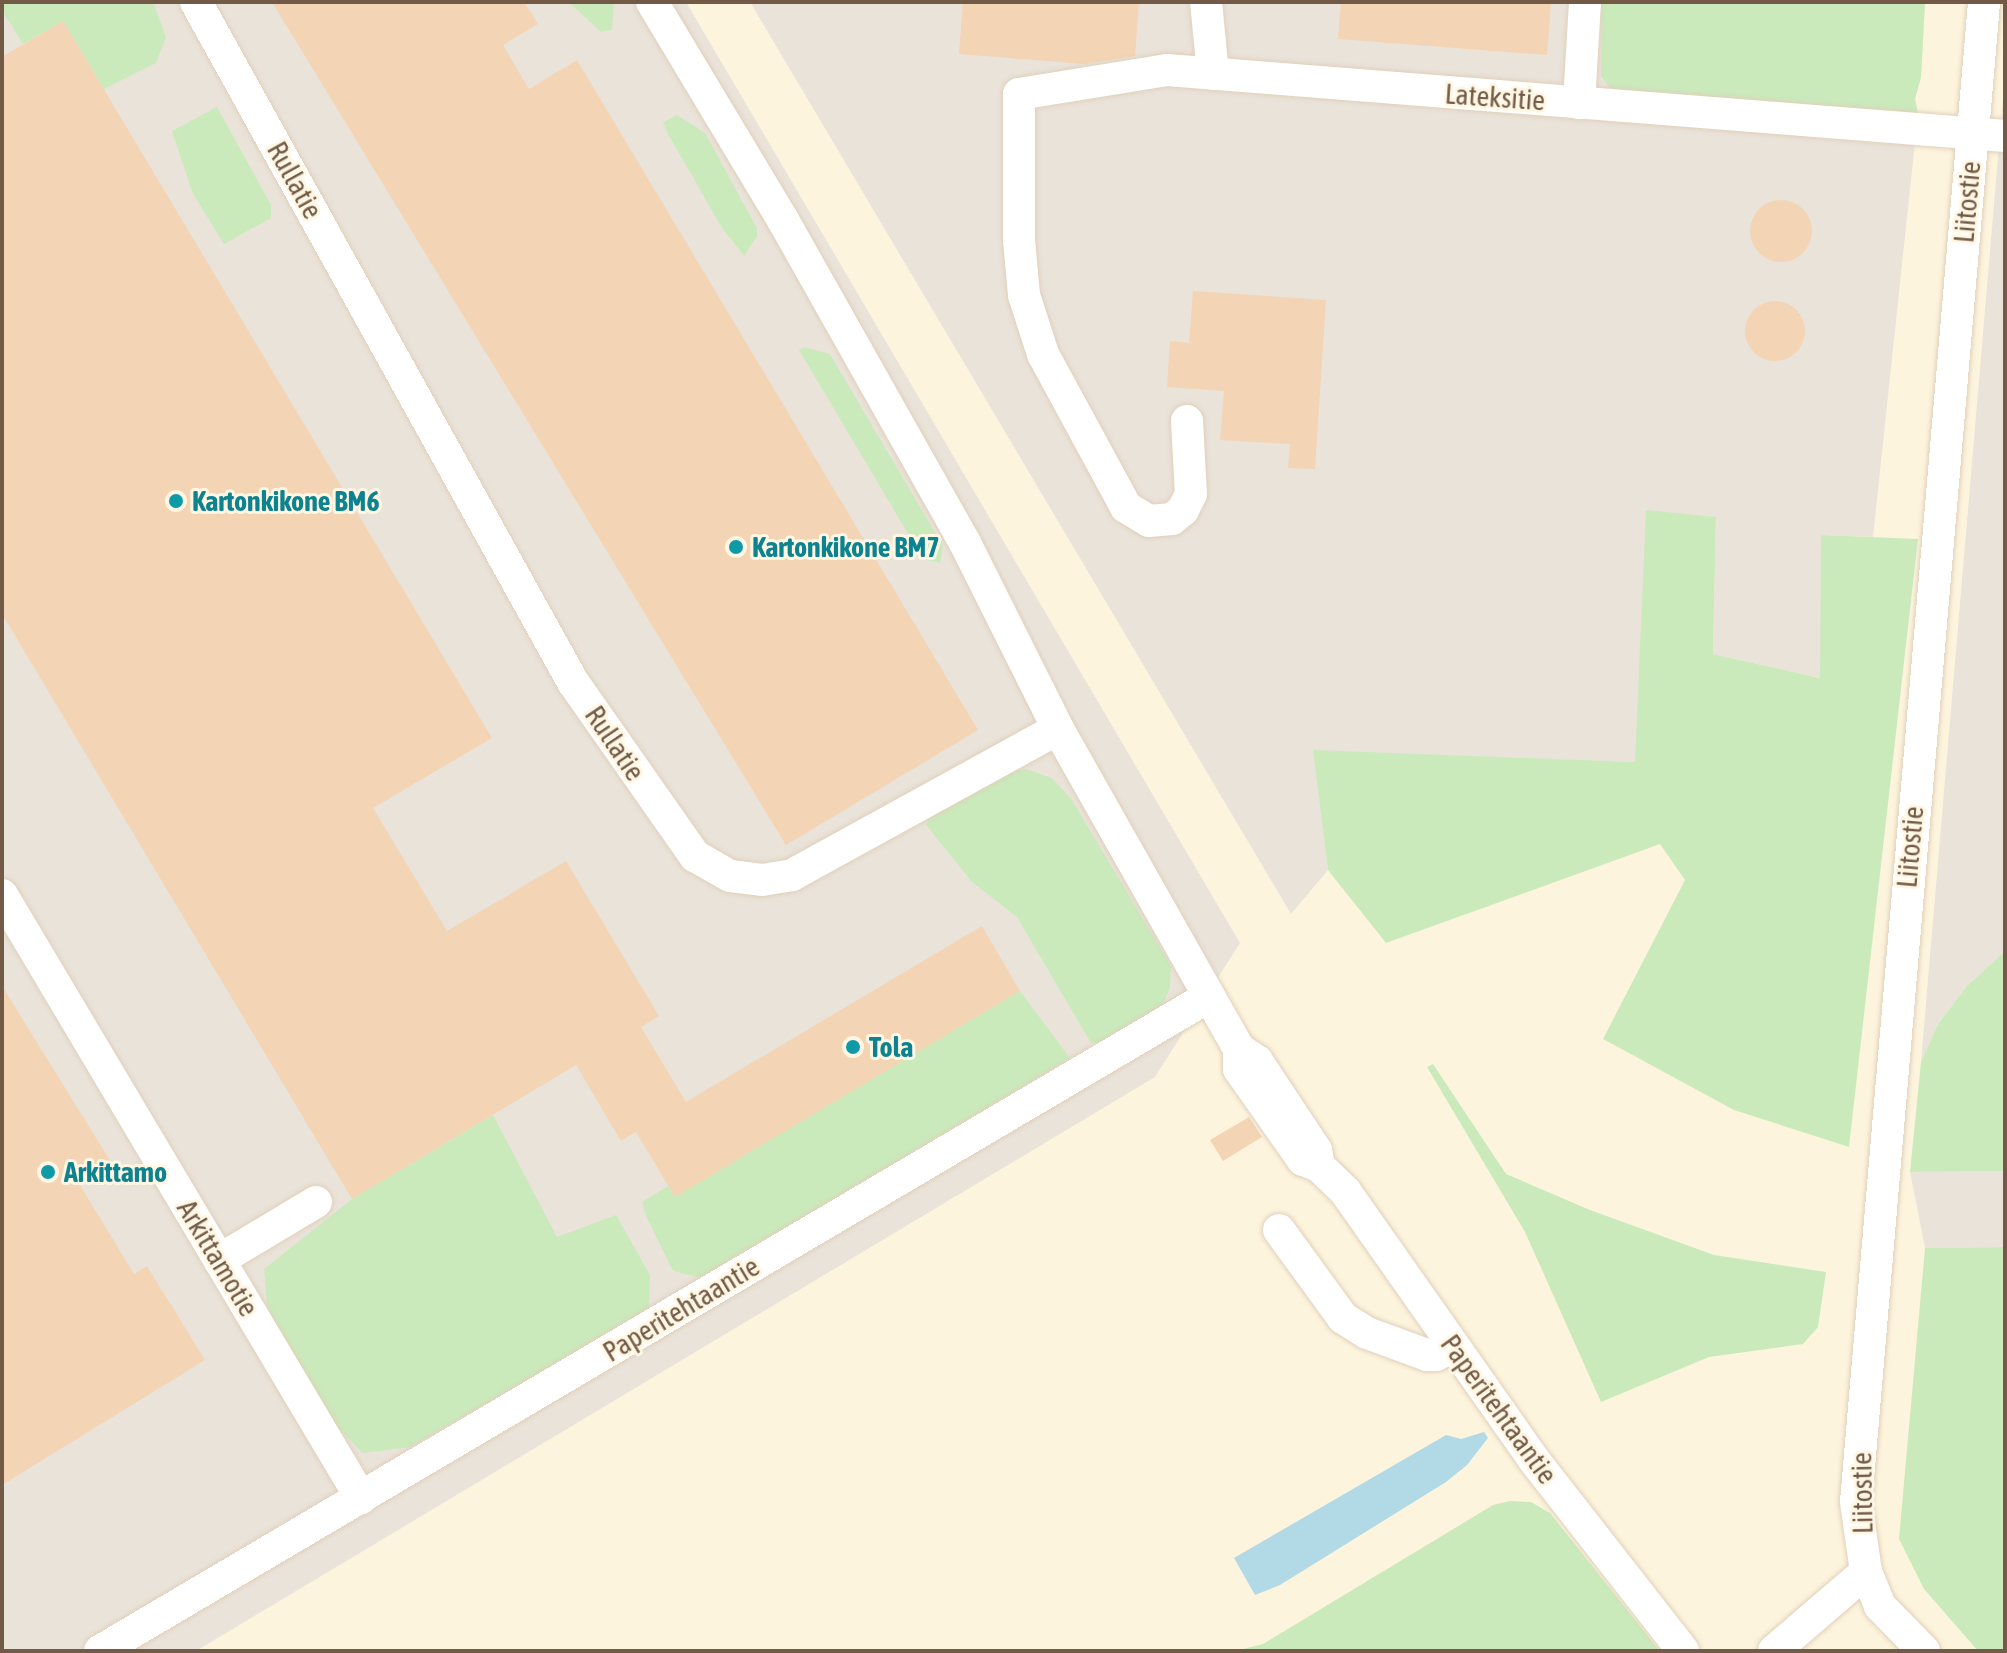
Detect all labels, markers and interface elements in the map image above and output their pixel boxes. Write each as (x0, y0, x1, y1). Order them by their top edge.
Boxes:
street label: Lateksitie (1444, 77, 1546, 117)
street label: Rullatie (260, 136, 330, 224)
street label: Liitostie (1947, 160, 1987, 244)
place label: Kartonkikone BM6 (192, 484, 380, 518)
marker: Kartonkikone BM6 (167, 492, 185, 510)
place label: Kartonkikone BM7 (752, 530, 940, 564)
marker: Kartonkikone BM7 (727, 538, 745, 556)
street label: Rullatie (578, 699, 652, 787)
street label: Liitostie (1890, 805, 1930, 889)
place label: Tola (869, 1030, 913, 1064)
marker: Tola (844, 1038, 862, 1056)
place label: Arkittamo (64, 1155, 167, 1189)
marker: Arkittamo (39, 1163, 57, 1181)
street label: Arkittamotie (170, 1194, 266, 1322)
street label: Paperitehtaantie (597, 1249, 765, 1369)
street label: Paperitehtaantie (1434, 1328, 1564, 1490)
street label: Liitostie (1844, 1452, 1880, 1534)

